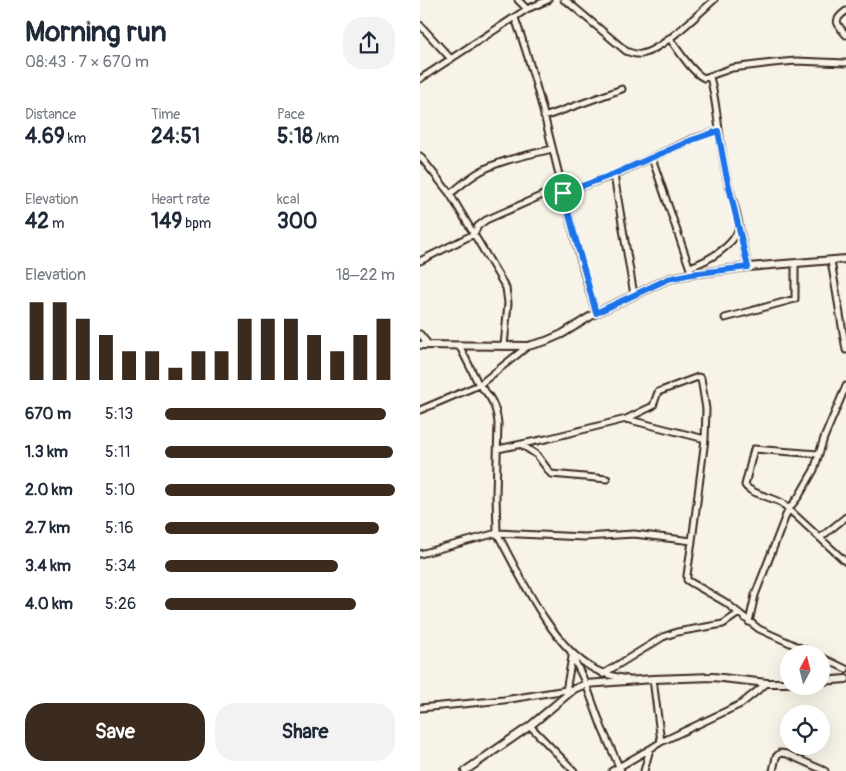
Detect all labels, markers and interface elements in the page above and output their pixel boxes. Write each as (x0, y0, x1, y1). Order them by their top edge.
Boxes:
text: Morning run (25, 15, 167, 50)
button: share (343, 17, 395, 69)
text: 08:43 · 7 × 670 m (25, 52, 149, 72)
text: Distance (25, 106, 76, 123)
text: Time (151, 106, 180, 123)
text: Pace (277, 106, 305, 123)
text: 4.69 (25, 123, 65, 150)
text: 24:51 (151, 123, 200, 150)
text: 5:18 (277, 123, 313, 150)
text: km (65, 130, 86, 147)
text: /km (313, 130, 339, 147)
pin (542, 172, 584, 214)
icon: arrive (549, 179, 577, 207)
text: Elevation (25, 191, 78, 208)
text: Heart rate (151, 191, 210, 208)
text: kcal (277, 191, 300, 208)
text: 42 (25, 208, 49, 235)
text: 149 (151, 208, 182, 235)
text: 300 (277, 208, 317, 235)
text: m (49, 215, 64, 232)
text: bpm (182, 215, 211, 232)
text: Elevation (25, 265, 86, 285)
text: 18–22 m (336, 265, 395, 285)
text: 670 m (25, 404, 71, 424)
text: 5:13 (105, 404, 133, 424)
text: 1.3 km (25, 442, 68, 462)
text: 5:11 (105, 442, 130, 462)
text: 2.0 km (25, 480, 73, 500)
text: 5:10 (105, 480, 135, 500)
text: 2.7 km (25, 518, 70, 538)
text: 5:16 (105, 518, 134, 538)
text: 3.4 km (25, 556, 71, 576)
text: 5:34 (105, 556, 136, 576)
text: 4.0 km (25, 594, 73, 614)
text: 5:26 (105, 594, 136, 614)
north arrow (780, 645, 830, 695)
map controls (780, 645, 830, 755)
button: Save (25, 703, 205, 761)
button: Share (215, 703, 395, 761)
button: locate (780, 705, 830, 755)

